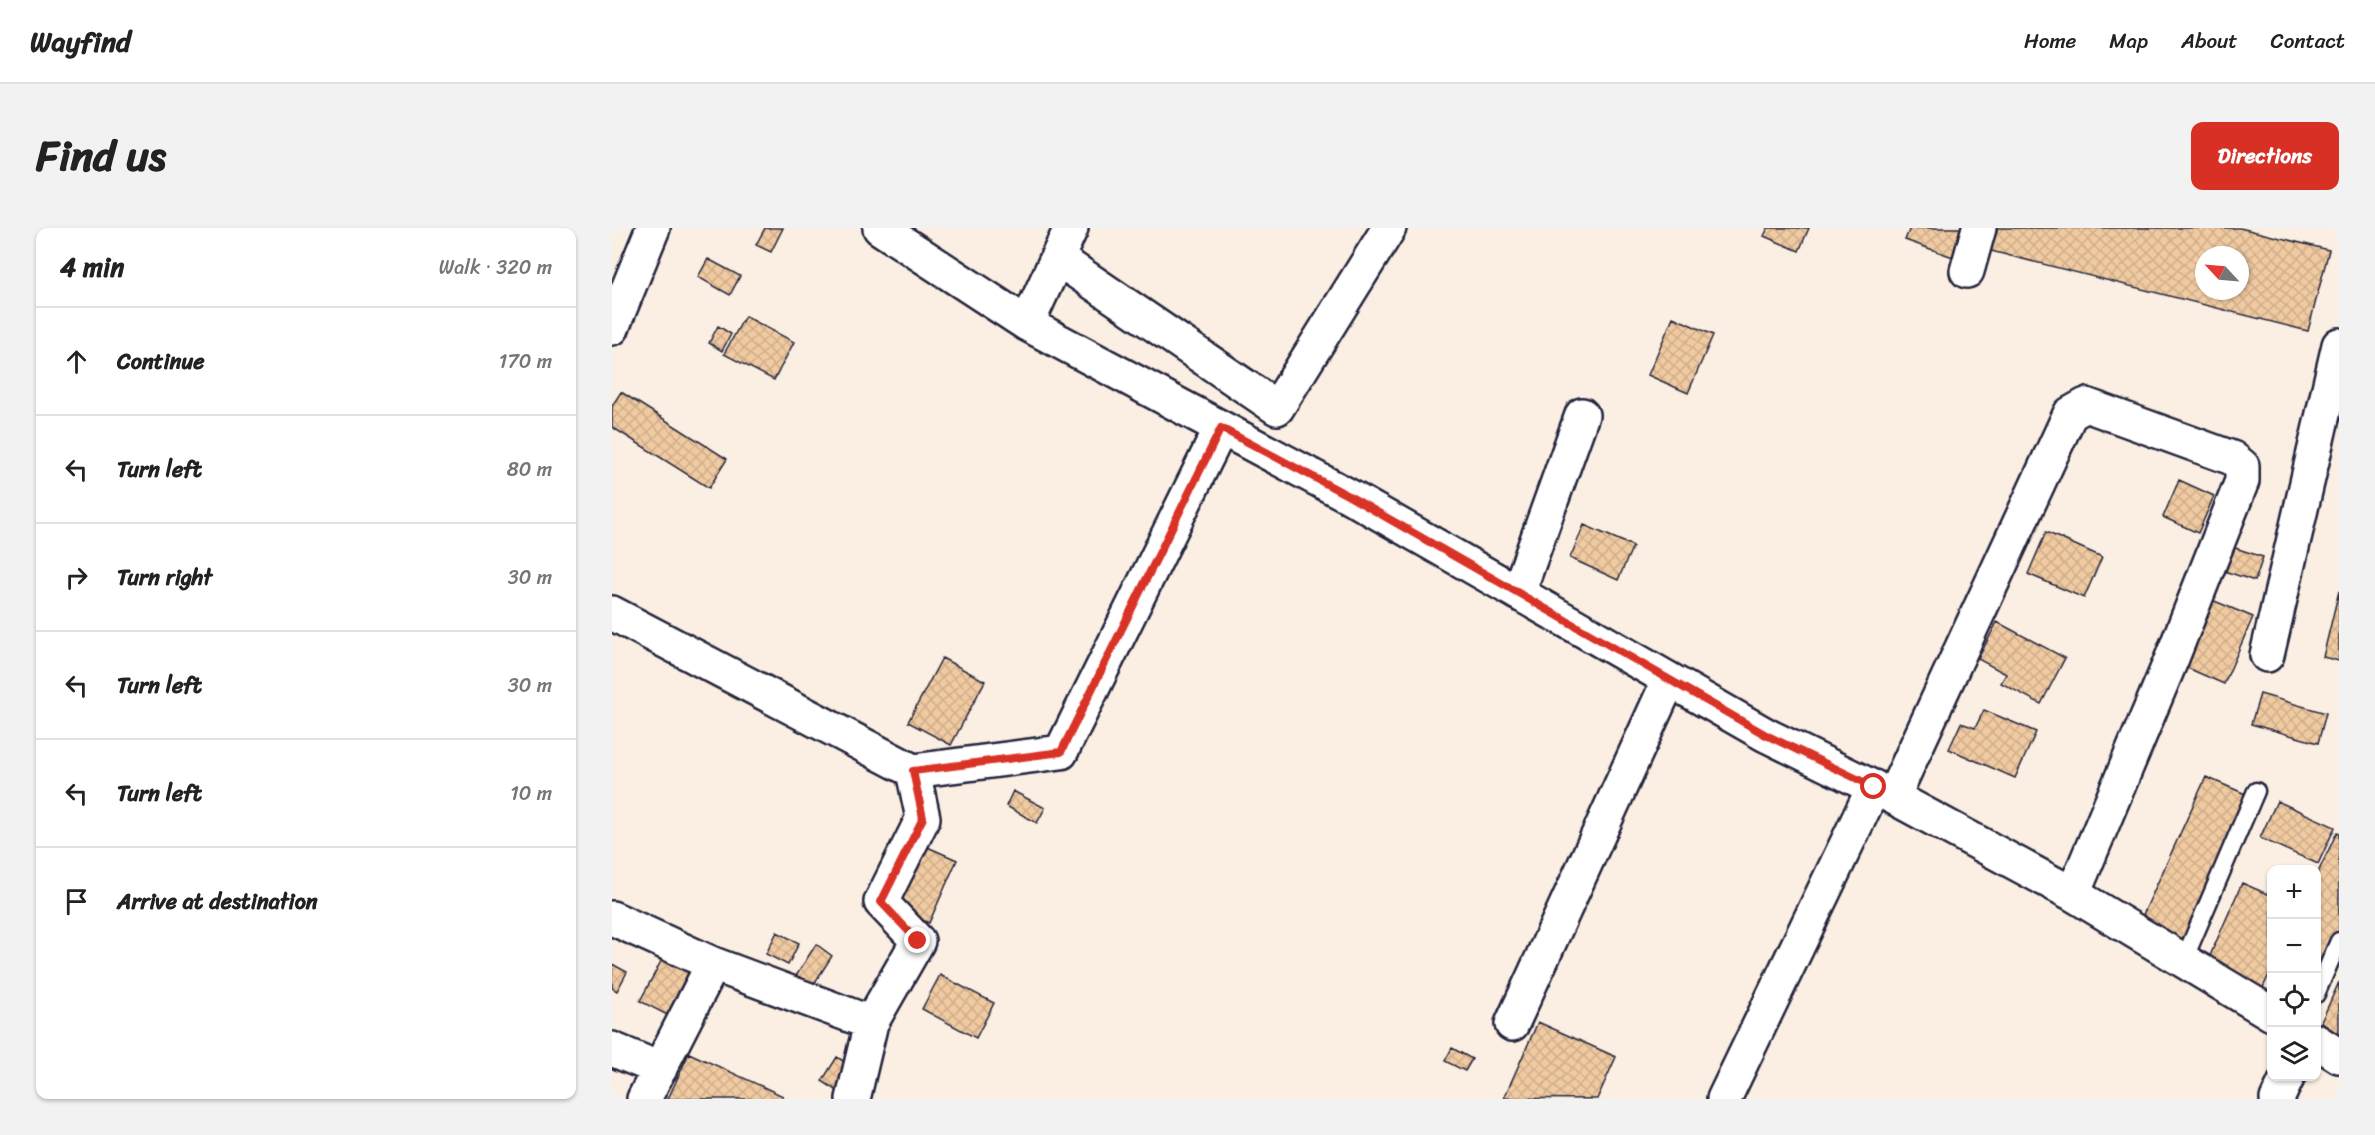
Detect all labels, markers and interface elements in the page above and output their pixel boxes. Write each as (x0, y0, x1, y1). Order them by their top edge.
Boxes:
text: Wayfind (30, 17, 131, 66)
text: Home (2024, 22, 2076, 60)
text: Map (2109, 22, 2148, 60)
text: About (2181, 22, 2238, 60)
text: Contact (2271, 22, 2345, 60)
text: Find us (36, 119, 166, 193)
button: Directions (2191, 122, 2339, 190)
text: 4 min (60, 244, 124, 290)
north arrow (2195, 246, 2249, 300)
text: Walk · 320 m (439, 250, 552, 285)
text: Continue (117, 342, 205, 381)
text: 170 m (499, 344, 552, 379)
icon: ahead (60, 345, 93, 378)
text: Turn left (117, 450, 202, 489)
text: 80 m (507, 452, 552, 487)
icon: left (60, 453, 93, 486)
text: Turn right (117, 558, 212, 597)
text: 30 m (508, 560, 552, 595)
icon: right (60, 561, 93, 594)
text: Turn left (117, 666, 202, 705)
text: 30 m (508, 668, 552, 703)
icon: left (60, 669, 93, 702)
route start (1860, 773, 1886, 799)
text: Turn left (117, 774, 202, 813)
text: 10 m (510, 776, 552, 811)
icon: left (60, 777, 93, 810)
map controls (2267, 865, 2321, 1081)
button: + (2267, 865, 2321, 919)
text: Arrive at destination (117, 882, 318, 921)
icon: arrive (60, 885, 93, 918)
button: − (2267, 919, 2321, 973)
route end (904, 927, 930, 953)
button: locate (2267, 973, 2321, 1027)
button: layers (2267, 1027, 2321, 1081)

